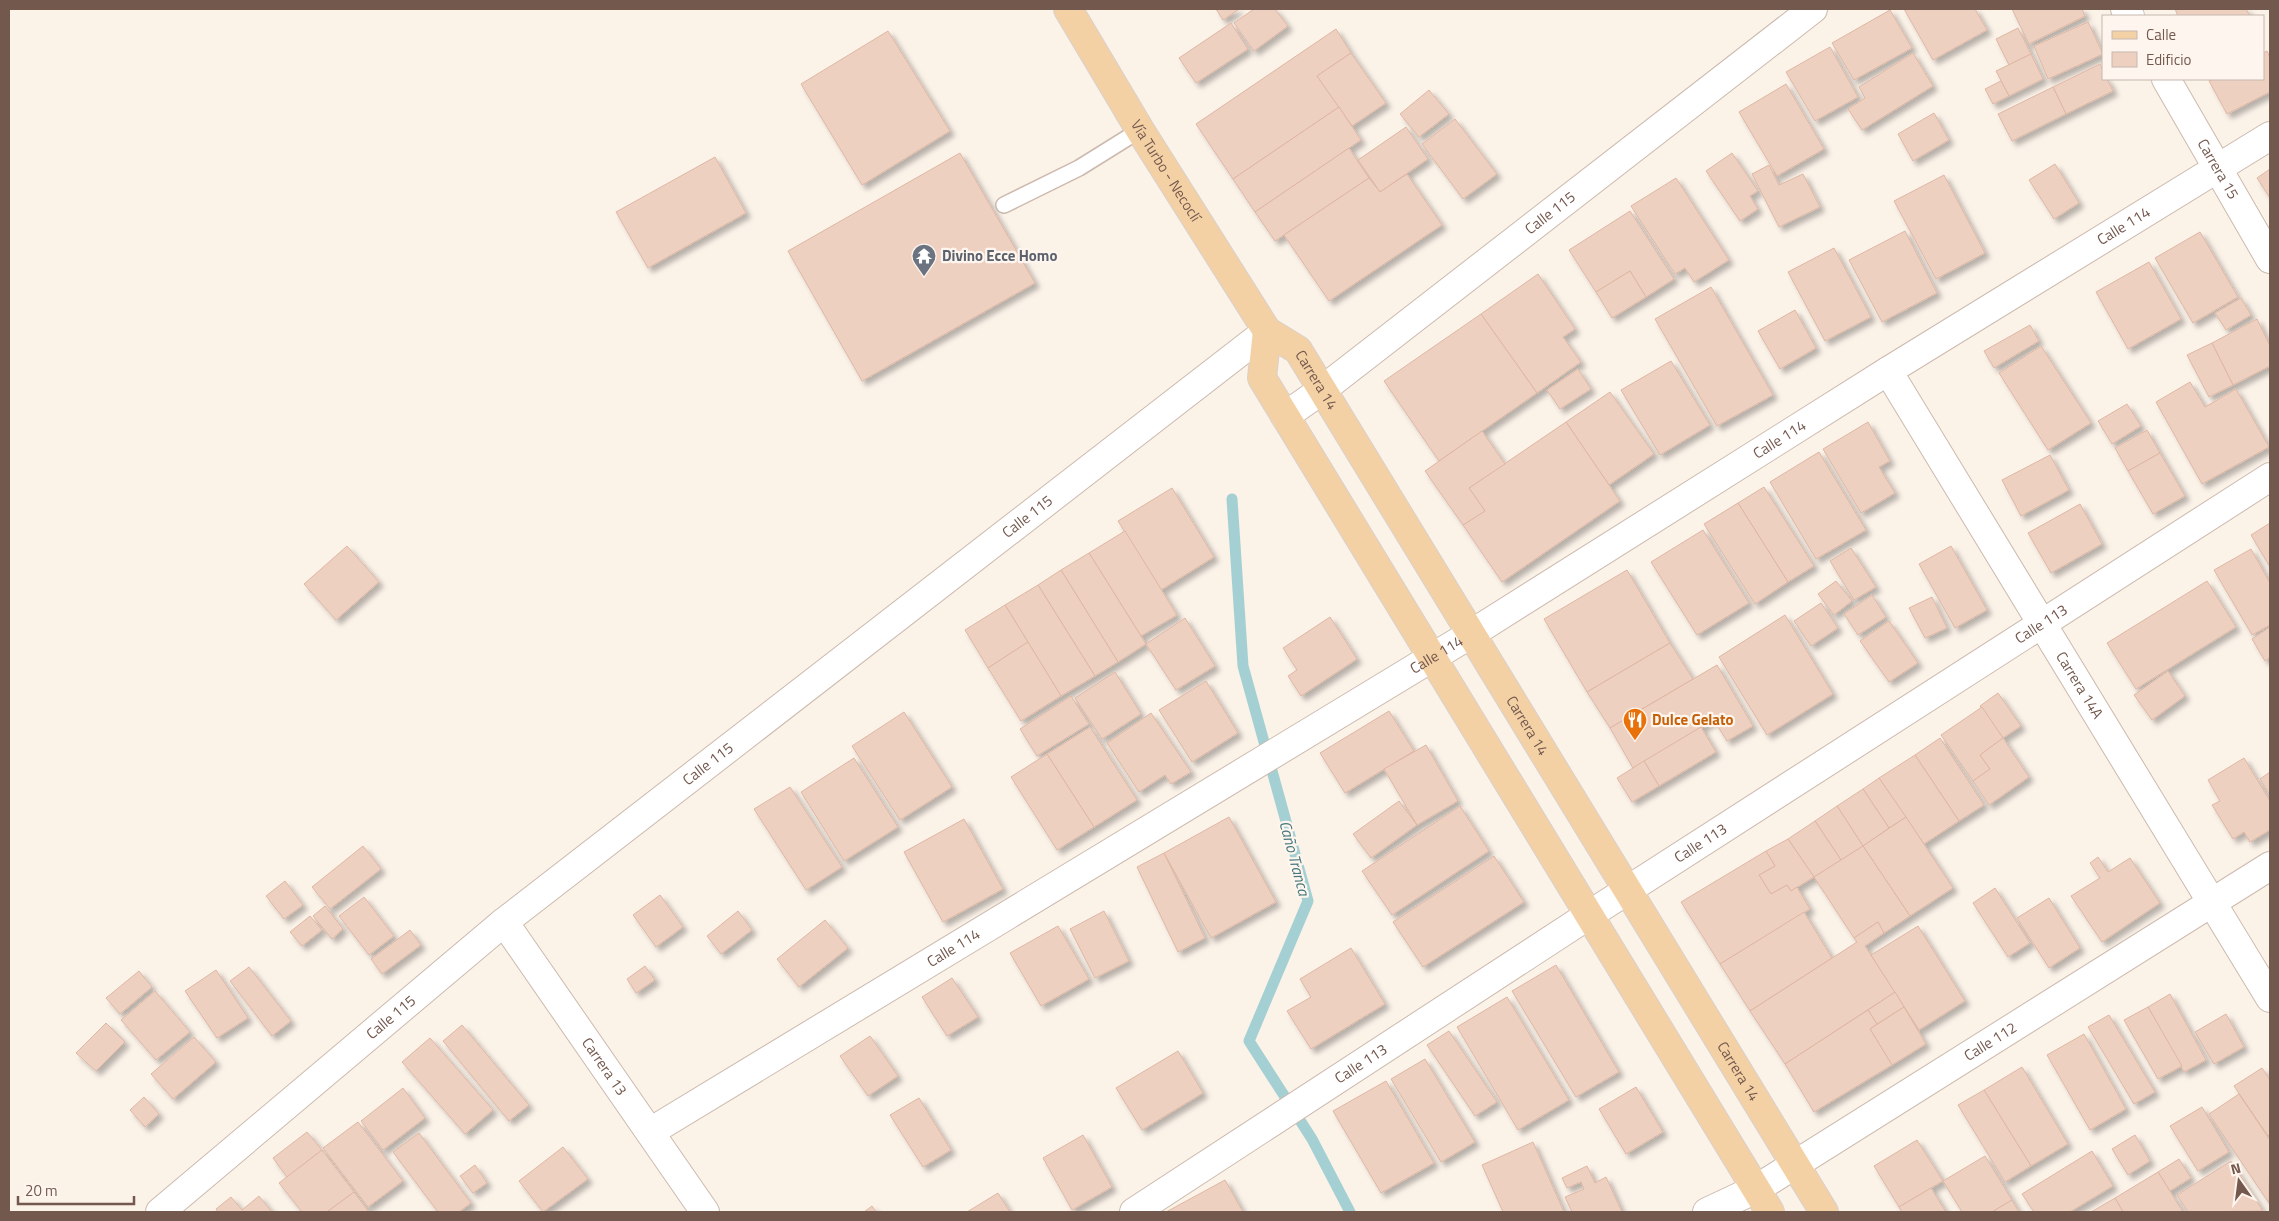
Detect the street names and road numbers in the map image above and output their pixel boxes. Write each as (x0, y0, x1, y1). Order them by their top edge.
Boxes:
street label: Vía Turbo - Necoclí (1125, 115, 1208, 228)
street label: Carrera 15 (2192, 134, 2245, 203)
street label: Calle 115 (1520, 185, 1580, 240)
street label: Calle 114 (2092, 200, 2155, 251)
street label: Carrera 14 (1290, 345, 1344, 414)
street label: Calle 114 (1748, 414, 1810, 464)
street label: Calle 115 (997, 489, 1057, 543)
street label: Calle 113 (2010, 598, 2072, 649)
street label: Calle 114 (1405, 629, 1467, 680)
street label: Carrera 14A (2050, 647, 2109, 723)
street label: Carrera 14 (1501, 691, 1555, 760)
street label: Calle 115 (677, 736, 738, 791)
street label: Calle 113 (1669, 817, 1731, 868)
street label: Calle 114 (922, 922, 984, 973)
street label: Calle 115 (361, 989, 420, 1045)
street label: Calle 112 (1959, 1016, 2021, 1067)
street label: Carrera 13 (576, 1033, 633, 1100)
street label: Carrera 14 (1712, 1037, 1766, 1105)
street label: Calle 113 (1330, 1038, 1392, 1089)

